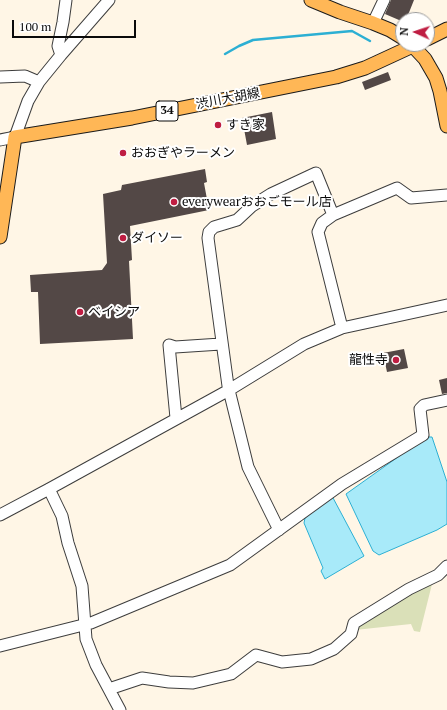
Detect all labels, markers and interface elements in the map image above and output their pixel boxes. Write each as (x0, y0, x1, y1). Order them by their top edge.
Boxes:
scale bar (14, 12, 138, 38)
north arrow (395, 12, 435, 52)
text: 100 m (19, 19, 51, 34)
text: N (397, 27, 411, 36)
street label: 渋川大胡線 (195, 85, 261, 113)
road number: 34 (156, 101, 178, 121)
place label: すき家 (226, 117, 265, 133)
marker: すき家 (213, 120, 223, 130)
place label: おおぎやラーメン (131, 145, 235, 161)
marker: おおぎやラーメン (118, 148, 128, 158)
place label: everywearおおごモール店 (182, 194, 332, 210)
marker: everywearおおごモール店 (169, 197, 179, 207)
place label: ダイソー (131, 230, 183, 246)
marker: ダイソー (118, 233, 128, 243)
place label: ベイシア (88, 304, 140, 320)
marker: ベイシア (75, 307, 85, 317)
place label: 龍性寺 (349, 352, 388, 368)
marker: 龍性寺 (391, 355, 401, 365)

